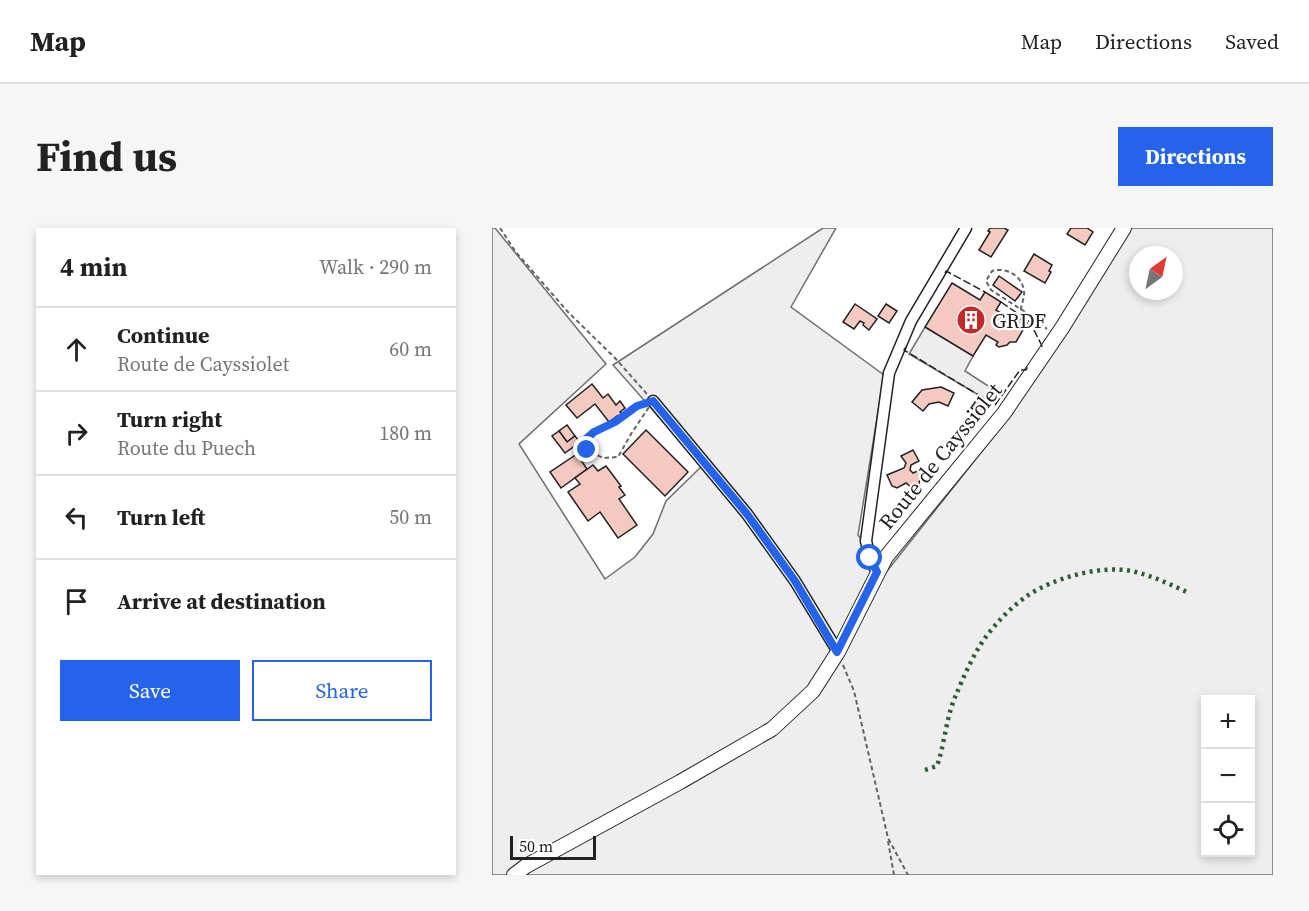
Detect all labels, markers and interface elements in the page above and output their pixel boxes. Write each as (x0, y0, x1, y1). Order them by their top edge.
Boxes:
text: Map (30, 22, 86, 60)
text: Map (1021, 27, 1062, 56)
text: Directions (1095, 27, 1192, 56)
text: Saved (1225, 27, 1279, 56)
text: Find us (36, 127, 177, 185)
button: Directions (1118, 127, 1273, 186)
north arrow (1129, 246, 1183, 300)
text: 4 min (60, 249, 127, 285)
text: Walk · 290 m (319, 253, 432, 281)
building icon: GRDF (955, 304, 987, 336)
place label: GRDF (992, 306, 1046, 335)
text: Continue (117, 320, 210, 350)
icon: ahead (60, 333, 93, 366)
text: 60 m (389, 335, 432, 363)
text: Route de Cayssiolet (117, 350, 289, 378)
street label: Route de Cayssiolet (872, 376, 1008, 535)
text: Turn right (117, 404, 222, 434)
icon: right (60, 417, 93, 450)
text: 180 m (379, 419, 432, 447)
text: Route du Puech (117, 434, 256, 462)
route end (573, 436, 599, 462)
icon: left (60, 501, 93, 534)
text: Turn left (117, 502, 205, 532)
text: 50 m (389, 503, 432, 531)
route start (856, 544, 882, 570)
icon: arrive (60, 585, 93, 618)
text: Arrive at destination (117, 586, 326, 616)
button: Save (60, 660, 240, 721)
button: Share (252, 660, 432, 721)
map controls (1201, 695, 1255, 857)
button: + (1201, 695, 1255, 749)
button: − (1201, 749, 1255, 803)
button: locate (1201, 803, 1255, 857)
scale bar (510, 833, 596, 860)
text: 50 m (519, 835, 553, 857)

